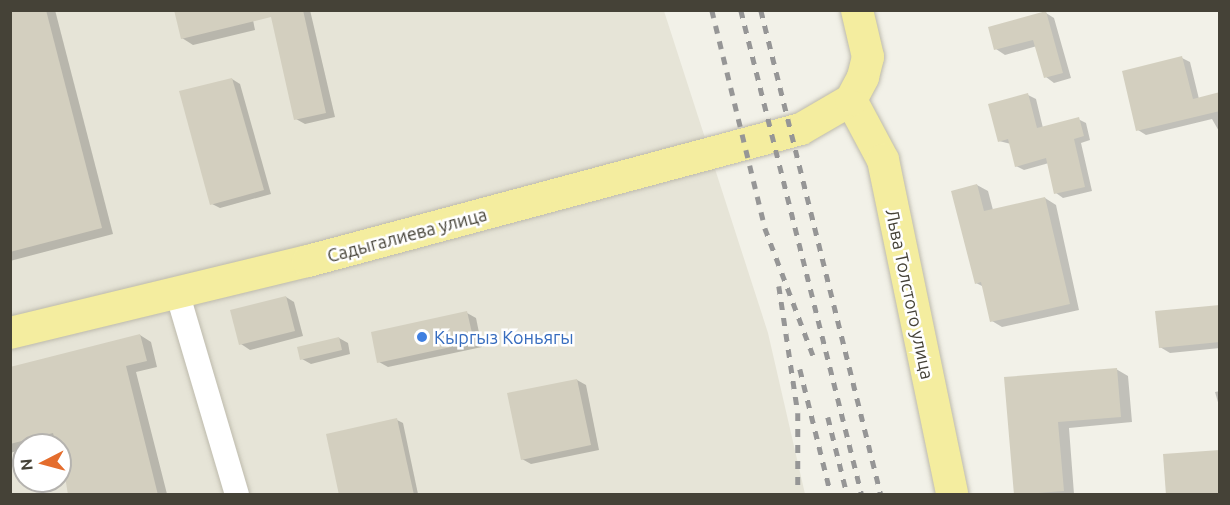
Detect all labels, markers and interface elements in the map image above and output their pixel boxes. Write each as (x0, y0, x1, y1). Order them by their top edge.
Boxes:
street label: Садыгалиева улица (325, 203, 489, 267)
street label: Льва Толстого улица (881, 207, 939, 381)
place label: Кыргыз Коньягы (434, 326, 574, 348)
marker: Кыргыз Коньягы (415, 330, 429, 344)
north arrow (12, 433, 72, 493)
text: N (17, 458, 36, 472)

